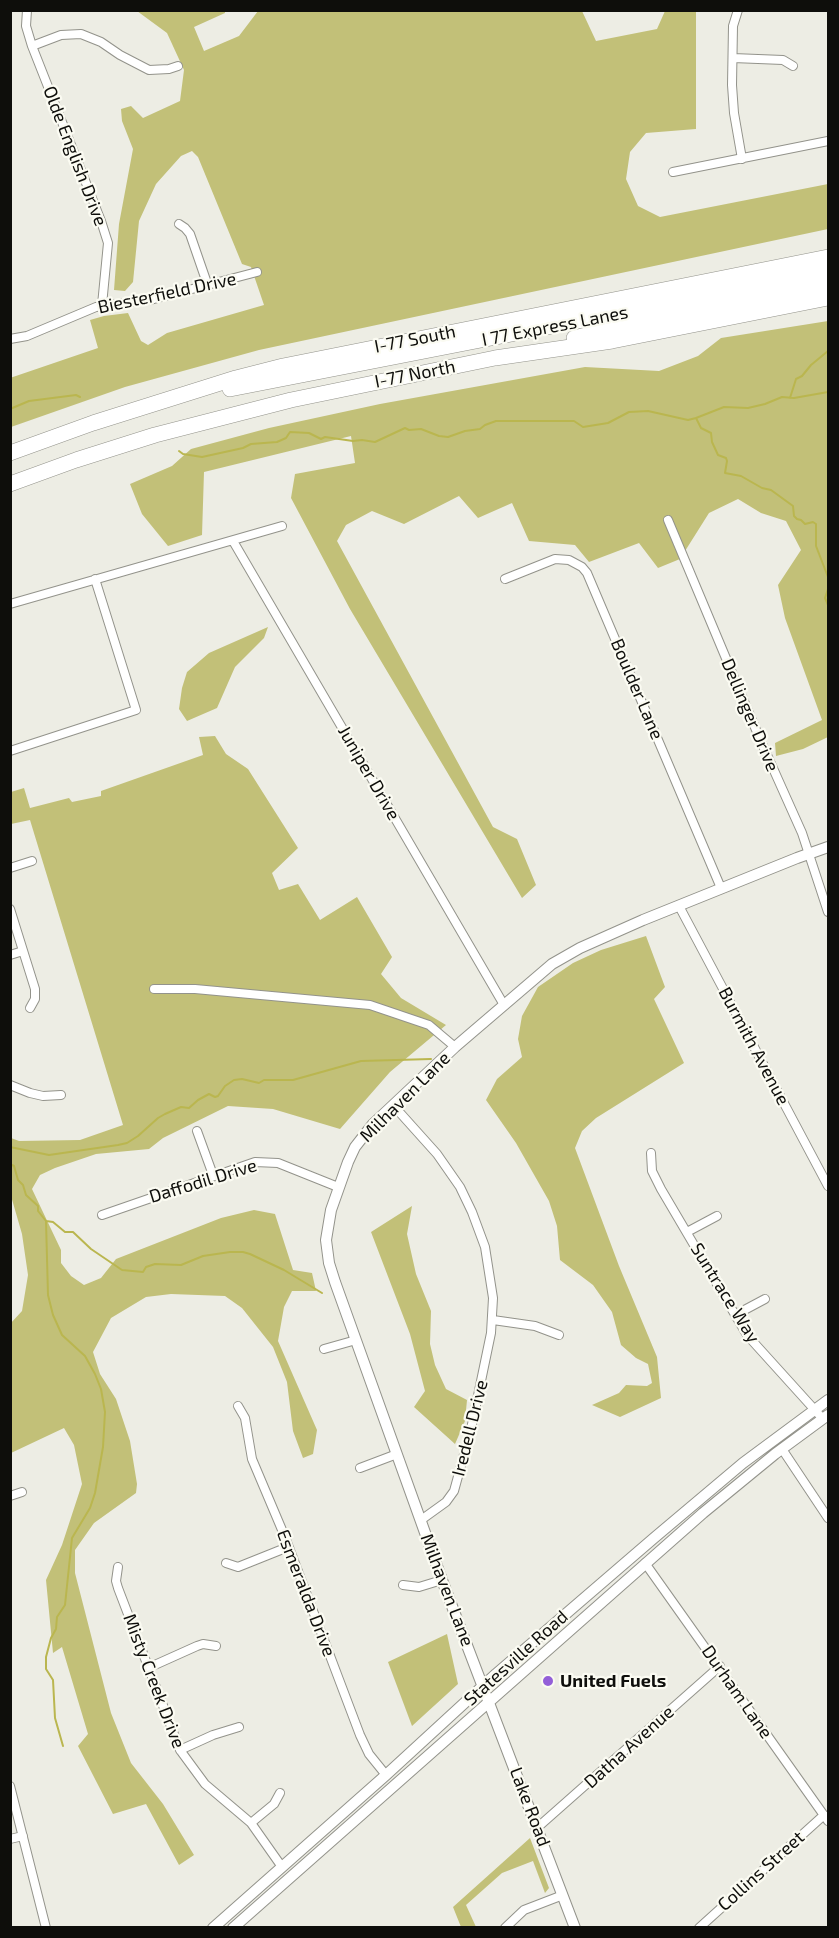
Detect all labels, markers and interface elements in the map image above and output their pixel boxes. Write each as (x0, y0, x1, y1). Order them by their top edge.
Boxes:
street label: Olde English Drive (38, 83, 112, 229)
street label: Biesterfield Drive (96, 268, 238, 318)
street label: I 77 Express Lanes (480, 301, 630, 351)
street label: I-77 South (373, 321, 457, 357)
street label: I-77 North (373, 356, 457, 392)
street label: Boulder Lane (606, 635, 668, 743)
street label: Dellinger Drive (716, 655, 784, 775)
street label: Juniper Drive (333, 722, 405, 824)
street label: Burmith Avenue (714, 983, 794, 1109)
street label: Milhaven Lane (355, 1047, 455, 1147)
street label: Daffodil Drive (146, 1154, 260, 1208)
street label: Suntrace Way (686, 1239, 764, 1347)
street label: Iredell Drive (448, 1377, 492, 1479)
street label: Esmeralda Drive (272, 1527, 340, 1659)
street label: Milhaven Lane (416, 1531, 478, 1649)
street label: Statesville Road (460, 1606, 572, 1710)
street label: Misty Creek Drive (118, 1611, 190, 1751)
street label: Durham Lane (697, 1641, 777, 1743)
place label: United Fuels (560, 1670, 666, 1692)
marker: United Fuels (541, 1674, 555, 1688)
street label: Datha Avenue (580, 1701, 678, 1793)
street label: Lake Road (505, 1764, 555, 1850)
street label: Collins Street (713, 1826, 809, 1916)

